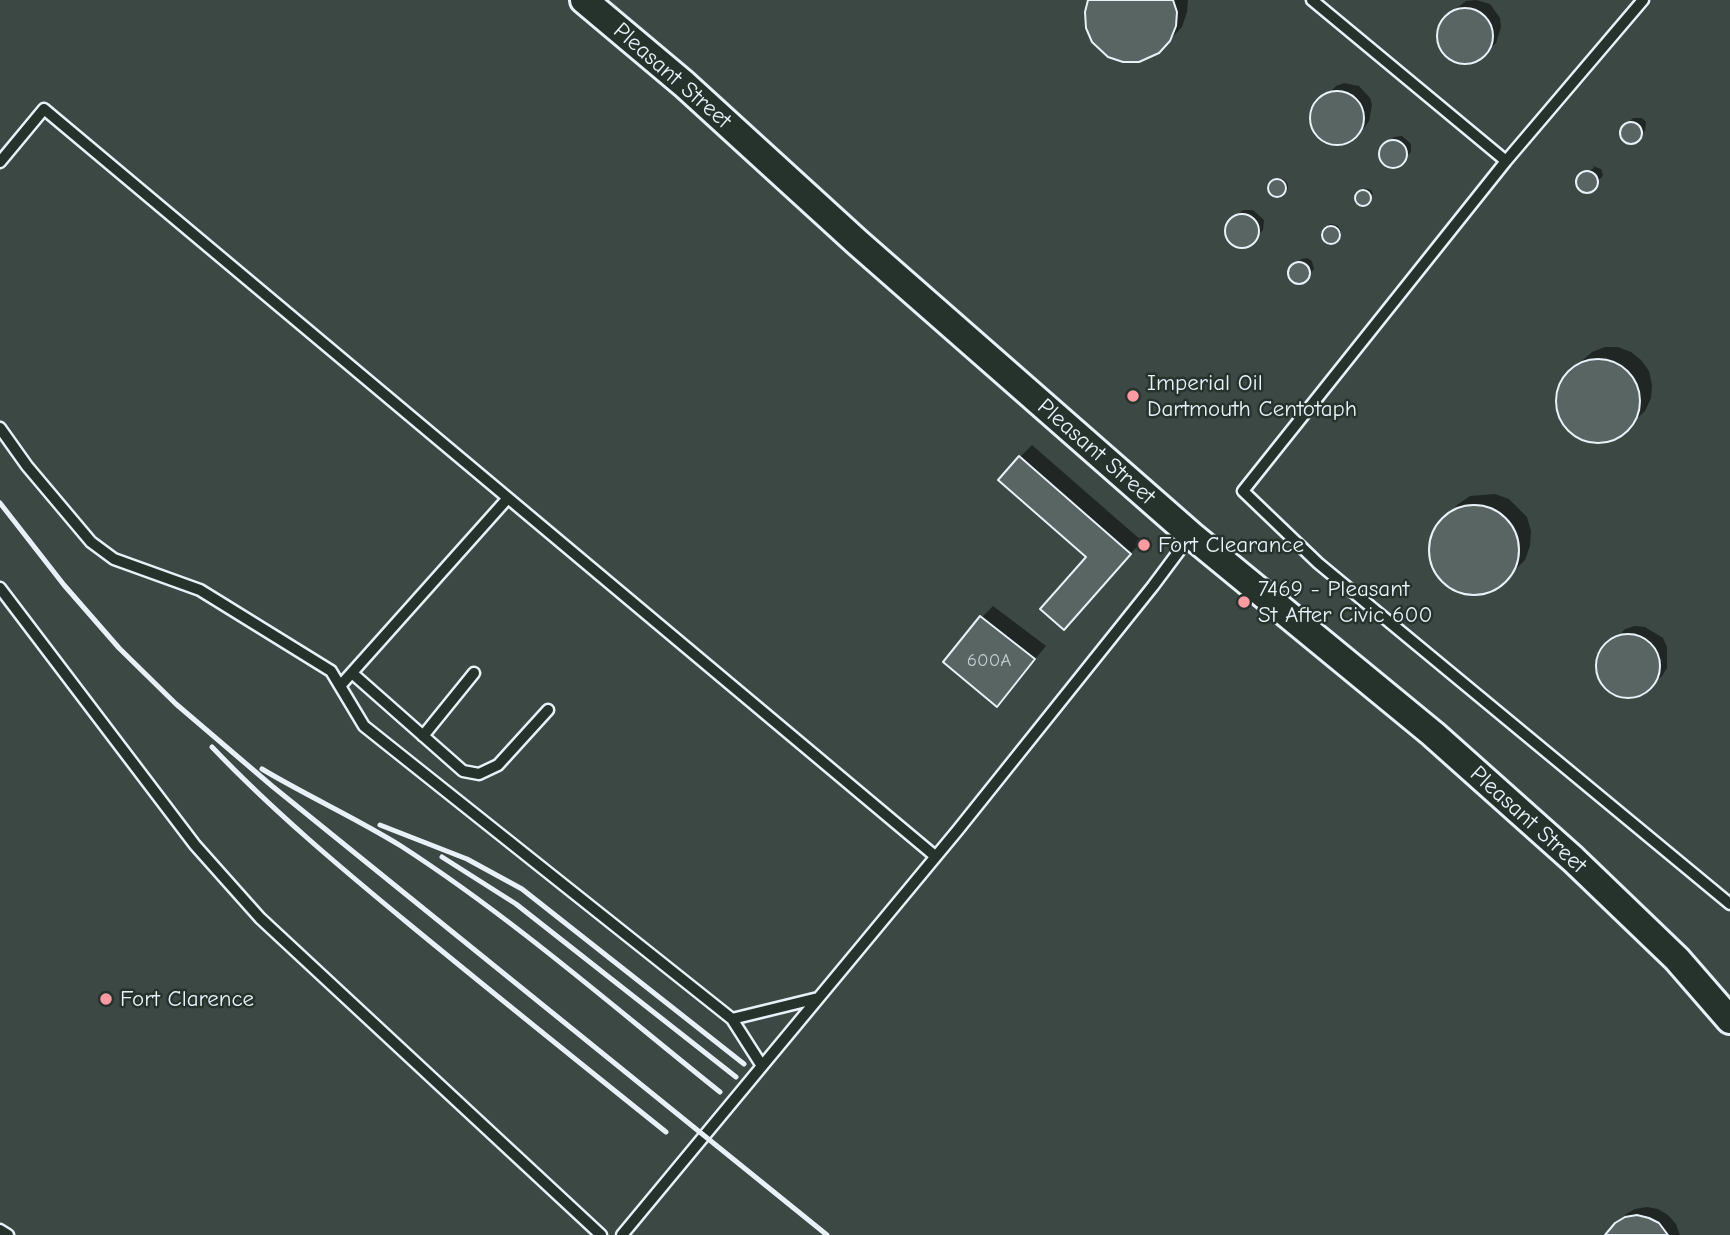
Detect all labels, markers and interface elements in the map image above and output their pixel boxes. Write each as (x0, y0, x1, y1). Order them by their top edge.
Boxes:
street label: Pleasant Street (607, 17, 737, 135)
place label: Imperial Oil Dartmouth Centotaph (1147, 369, 1357, 423)
marker: Imperial Oil Dartmouth Centotaph (1125, 388, 1141, 404)
street label: Pleasant Street (1031, 393, 1161, 511)
place label: Fort Clearance (1158, 531, 1304, 559)
marker: Fort Clearance (1136, 537, 1152, 553)
place label: 7469 - Pleasant St After Civic 600 (1258, 575, 1432, 629)
marker: 7469 - Pleasant St After Civic 600 (1236, 594, 1252, 610)
house number: 600A (967, 650, 1011, 672)
street label: Pleasant Street (1464, 760, 1592, 880)
place label: Fort Clarence (120, 985, 254, 1013)
marker: Fort Clarence (98, 991, 114, 1007)

